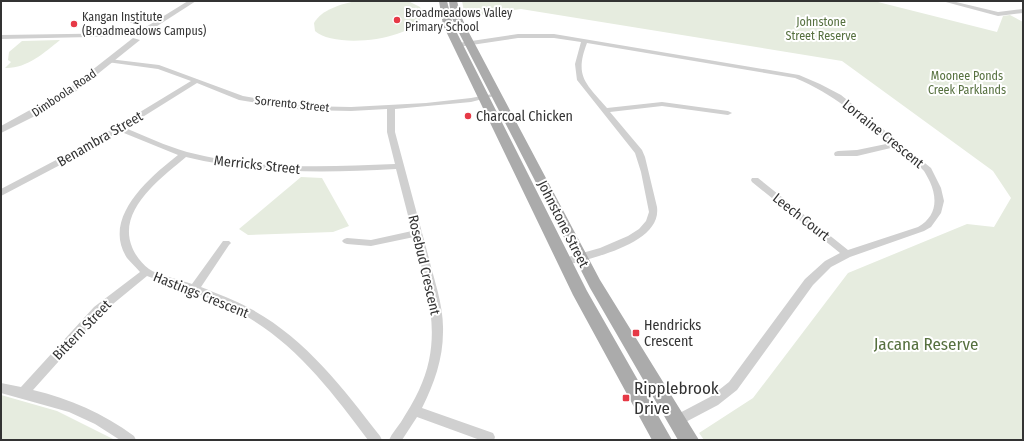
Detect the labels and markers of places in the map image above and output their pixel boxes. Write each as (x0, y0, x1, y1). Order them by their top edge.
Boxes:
place label: Broadmeadows Valley Primary School (405, 6, 513, 34)
place label: Kangan Institute (Broadmeadows Campus) (82, 10, 207, 38)
marker: Broadmeadows Valley Primary School (392, 15, 402, 25)
marker: Kangan Institute (Broadmeadows Campus) (69, 19, 79, 29)
place label: Charcoal Chicken (476, 108, 573, 125)
marker: Charcoal Chicken (463, 111, 473, 121)
place label: Hendricks Crescent (644, 317, 701, 350)
marker: Hendricks Crescent (631, 328, 641, 338)
place label: Ripplebrook Drive (634, 378, 719, 419)
marker: Ripplebrook Drive (621, 393, 631, 403)

